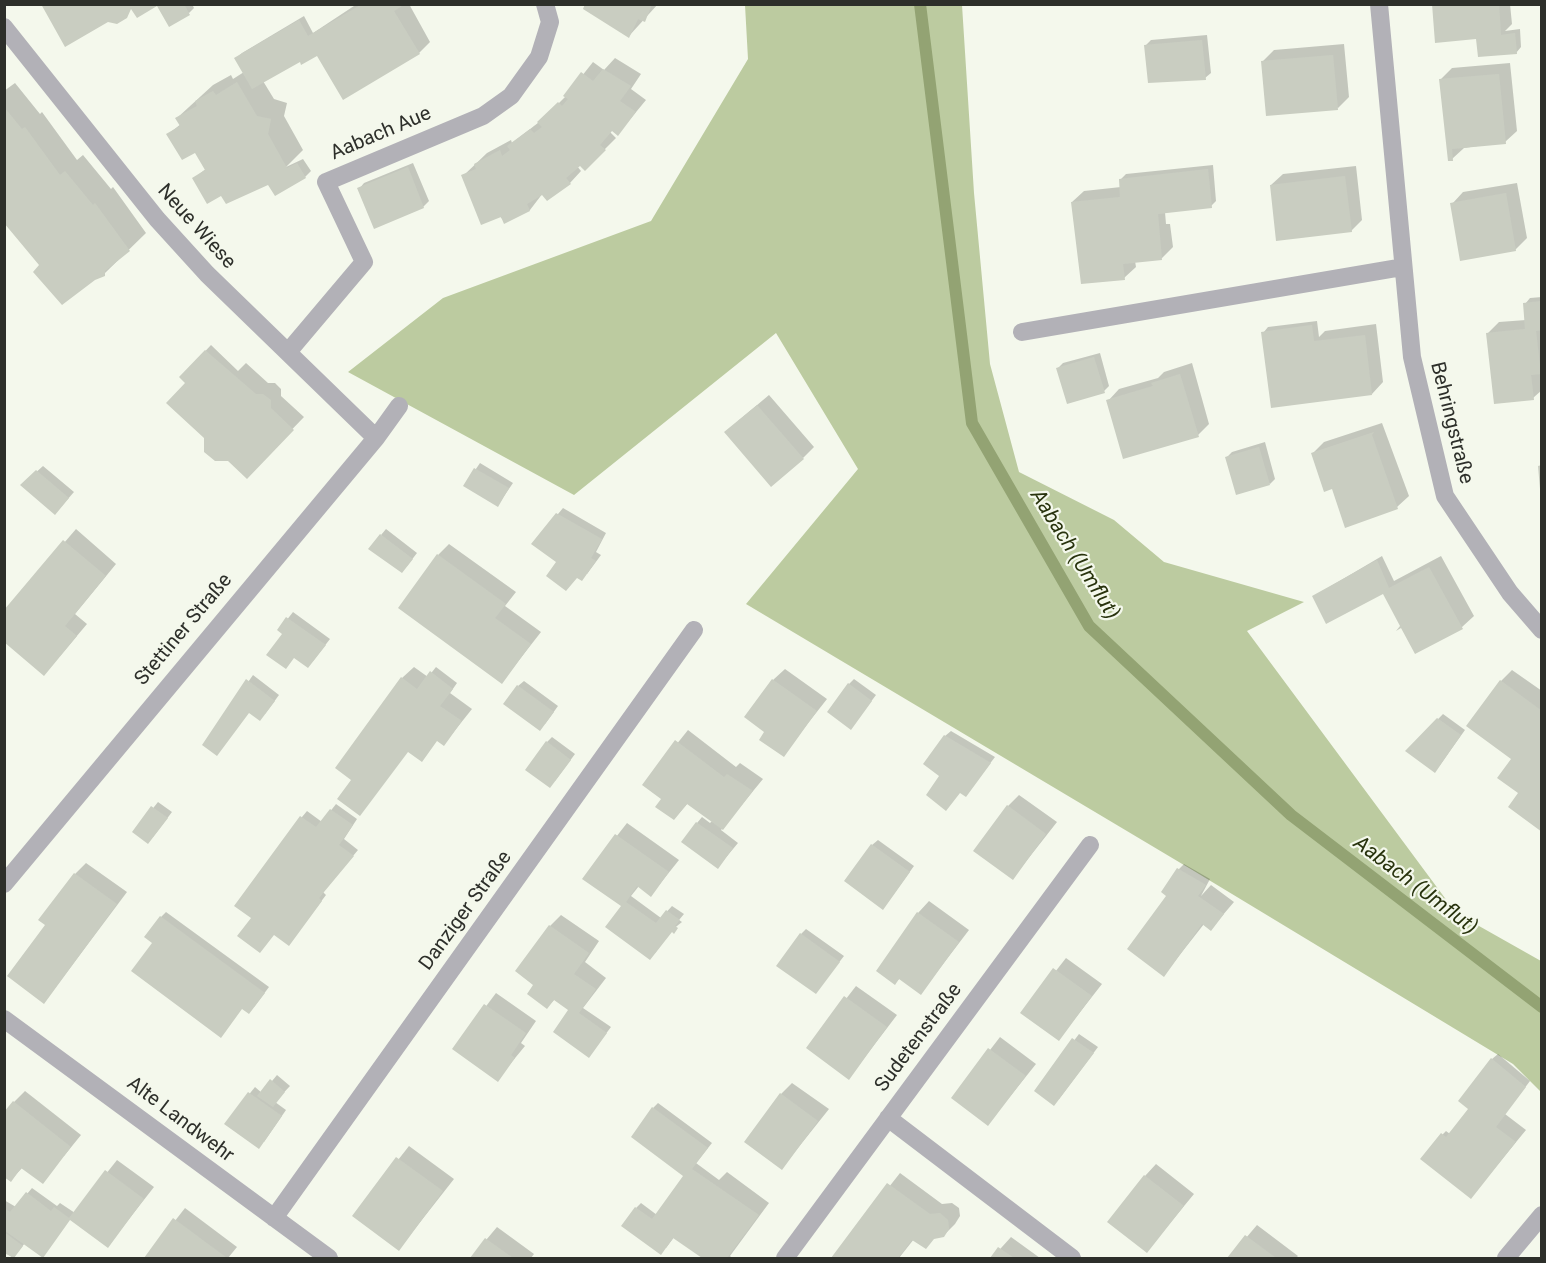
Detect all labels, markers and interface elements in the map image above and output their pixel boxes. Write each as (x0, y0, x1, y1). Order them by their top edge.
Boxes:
street label: Aabach Aue (327, 102, 435, 166)
street label: Neue Wiese (152, 180, 240, 274)
street label: Behringstraße (1424, 360, 1478, 486)
water label: Aabach (Umflut) (1024, 485, 1124, 625)
street label: Stettiner Straße (130, 569, 238, 691)
water label: Aabach (Umflut) (1348, 831, 1482, 941)
street label: Danziger Straße (415, 847, 517, 975)
street label: Sudetenstraße (870, 979, 968, 1097)
street label: Alte Landwehr (122, 1072, 238, 1168)

